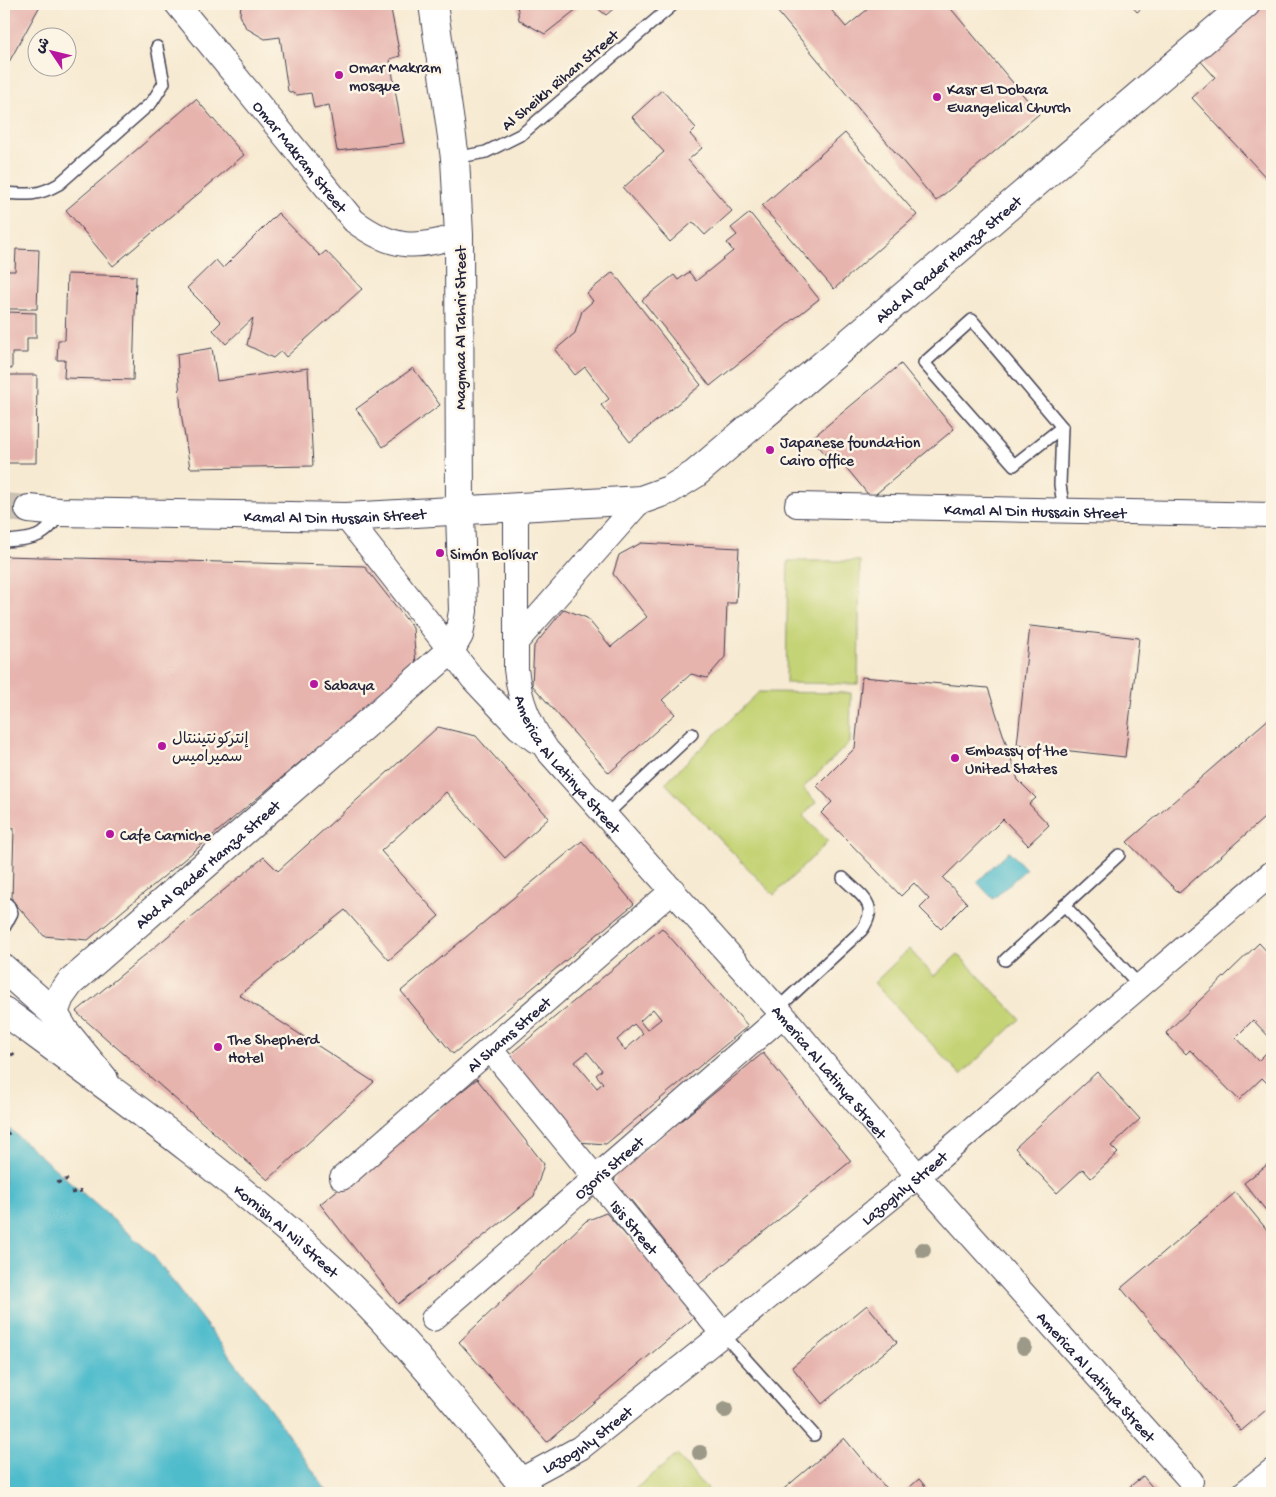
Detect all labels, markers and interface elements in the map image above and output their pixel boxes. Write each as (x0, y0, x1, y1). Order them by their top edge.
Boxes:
street label: Al Sheikh Rihan Street (499, 26, 625, 136)
north arrow (28, 28, 78, 78)
text: ش (32, 35, 55, 57)
place label: Omar Makram mosque (349, 60, 442, 97)
marker: Omar Makram mosque (333, 69, 345, 81)
place label: Kasr El Dobara Evangelical Church (947, 82, 1071, 119)
marker: Kasr El Dobara Evangelical Church (931, 91, 943, 103)
street label: Omar Makram Street (247, 98, 350, 219)
street label: Abd Al Qader Hamza Street (873, 193, 1028, 329)
street label: Magmaa Al Tahrir Street (453, 245, 472, 410)
place label: Japanese foundation Cairo office (780, 435, 921, 472)
marker: Japanese foundation Cairo office (764, 444, 776, 456)
street label: Kamal Al Din Hussain Street (944, 502, 1128, 525)
street label: Kamal Al Din Hussain Street (243, 506, 428, 530)
marker: Simón Bolívar (434, 547, 446, 559)
place label: Simón Bolívar (450, 547, 538, 566)
marker: Sabaya (308, 678, 320, 690)
place label: Sabaya (324, 678, 376, 697)
street label: America Al Latinya Street (508, 694, 624, 840)
place label: إنتركونتيننتال سميراميس (172, 731, 248, 768)
marker: إنتركونتيننتال سميراميس (156, 740, 168, 752)
place label: Embassy of the United States (965, 743, 1068, 780)
marker: Embassy of the United States (949, 752, 961, 764)
street label: Abd Al Qader Hamza Street (133, 797, 287, 935)
marker: Cafe Carniche (104, 828, 116, 840)
place label: Cafe Carniche (120, 828, 212, 847)
street label: Al Shams Street (464, 994, 557, 1078)
street label: America Al Latinya Street (766, 1003, 890, 1145)
place label: The Shepherd Hotel (227, 1032, 320, 1069)
marker: The Shepherd Hotel (212, 1041, 224, 1053)
street label: Ozoris Street (572, 1133, 650, 1205)
street label: Lazoghly Street (859, 1148, 954, 1231)
street label: Kornish Al Nil Street (228, 1182, 342, 1284)
street label: Isis Street (604, 1197, 661, 1261)
street label: America Al Latinya Street (1031, 1309, 1159, 1449)
street label: Lazoghly Street (540, 1403, 639, 1480)

